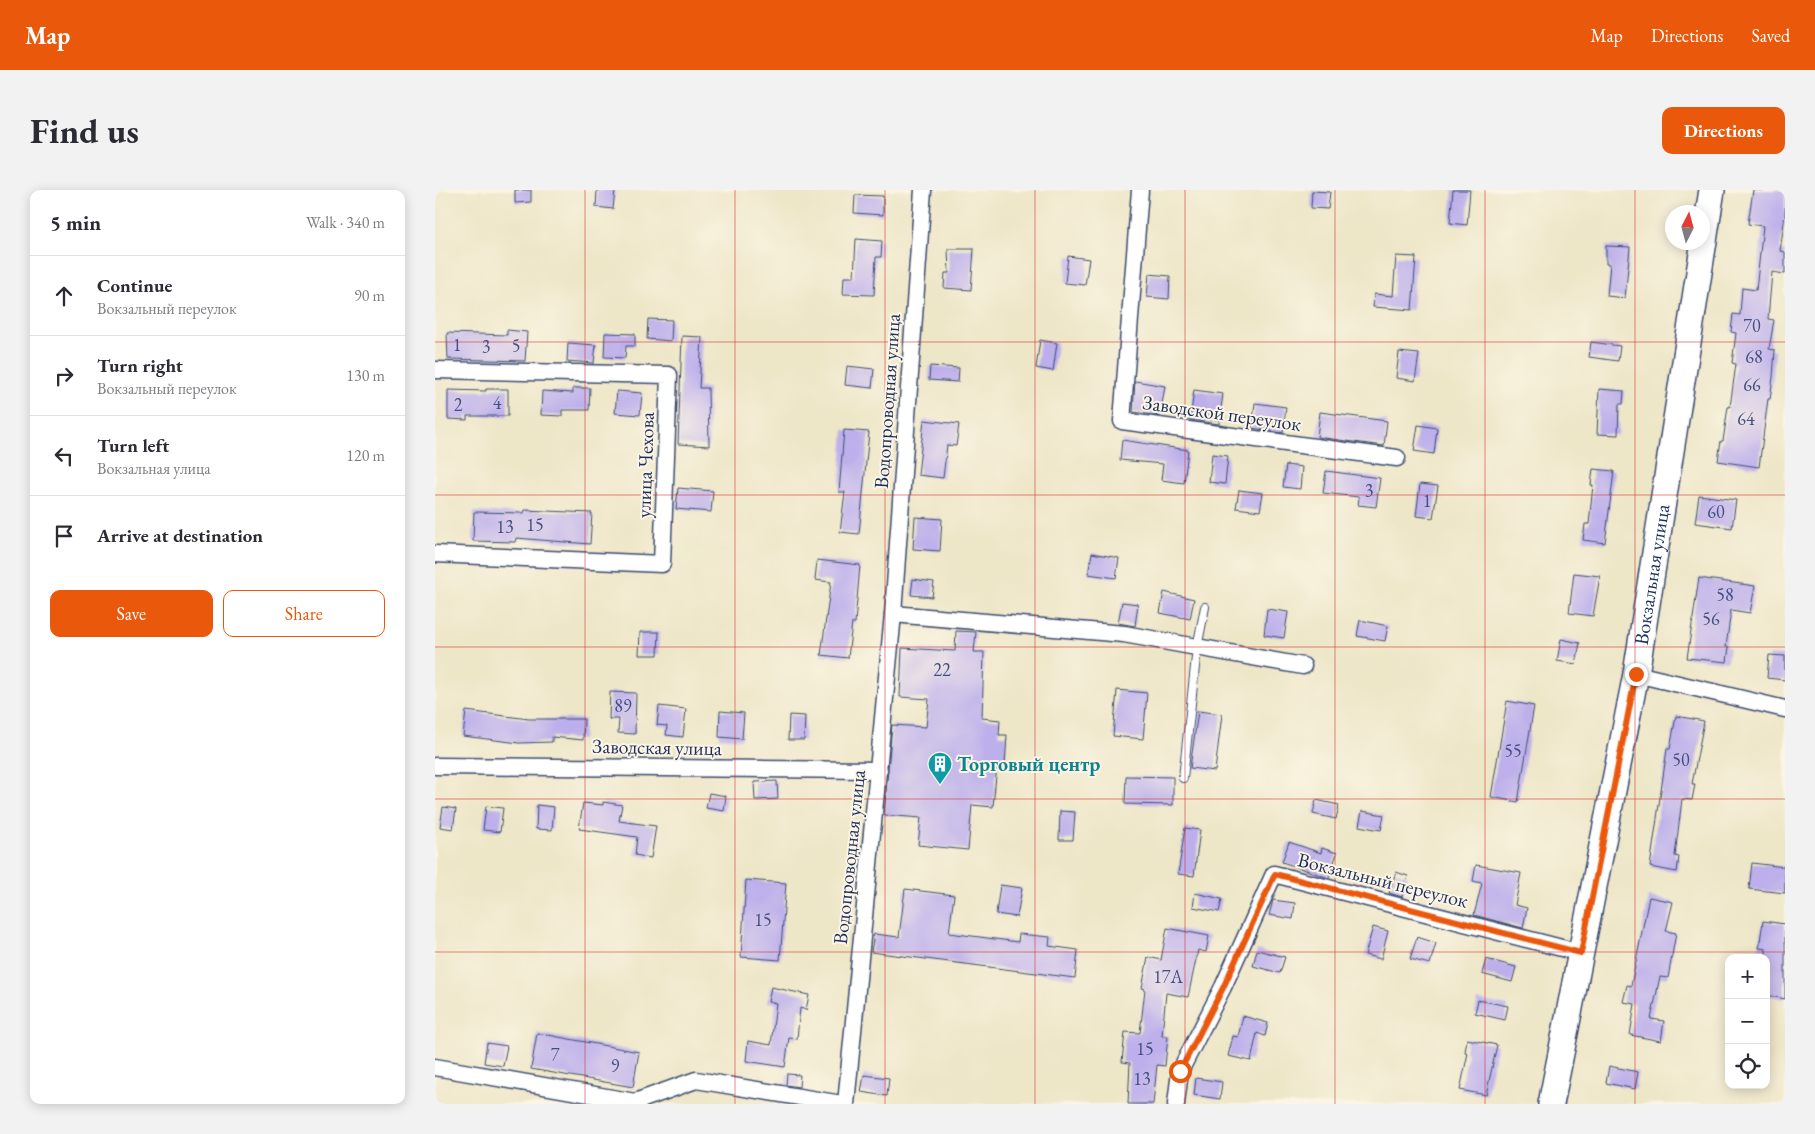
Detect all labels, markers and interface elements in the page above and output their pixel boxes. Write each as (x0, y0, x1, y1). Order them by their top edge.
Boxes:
text: Map (25, 20, 70, 51)
text: Map (1591, 24, 1623, 47)
text: Directions (1651, 24, 1723, 47)
text: Saved (1751, 24, 1790, 47)
button: Directions (1662, 107, 1785, 154)
text: Find us (30, 108, 139, 153)
north arrow (1665, 205, 1710, 250)
text: 5 min (50, 209, 101, 236)
text: Walk · 340 m (306, 212, 385, 233)
text: Continue (97, 273, 172, 298)
icon: ahead (50, 282, 78, 310)
text: 90 m (354, 285, 385, 306)
text: Вокзальный переулок (97, 298, 237, 319)
street label: Водопроводная улица (868, 313, 906, 489)
house number: 70 (1743, 314, 1761, 337)
house number: 1 (453, 333, 461, 356)
house number: 5 (512, 334, 520, 357)
house number: 3 (482, 335, 490, 358)
house number: 68 (1745, 345, 1763, 368)
text: Turn right (97, 353, 183, 378)
icon: right (50, 362, 78, 390)
text: 130 m (346, 365, 385, 386)
house number: 66 (1743, 373, 1761, 396)
text: Вокзальный переулок (97, 378, 237, 399)
street label: Заводской переулок (1141, 389, 1303, 437)
house number: 4 (493, 391, 502, 414)
house number: 2 (454, 393, 463, 416)
house number: 64 (1737, 407, 1755, 430)
street label: улица Чехова (630, 411, 660, 519)
text: Turn left (97, 433, 169, 458)
icon: left (50, 442, 78, 470)
text: 120 m (346, 445, 385, 466)
text: Вокзальная улица (97, 458, 211, 479)
house number: 3 (1365, 479, 1373, 502)
house number: 1 (1423, 489, 1431, 512)
house number: 60 (1707, 500, 1725, 523)
street label: Вокзальная улица (1628, 502, 1675, 647)
house number: 15 (526, 513, 544, 536)
house number: 13 (496, 515, 514, 538)
icon: arrive (50, 522, 78, 550)
text: Arrive at destination (97, 523, 263, 548)
house number: 58 (1716, 583, 1734, 606)
button: Save (50, 590, 213, 637)
button: Share (223, 590, 385, 637)
house number: 56 (1702, 607, 1720, 630)
house number: 22 (933, 658, 951, 681)
route end (1625, 663, 1648, 686)
house number: 89 (614, 694, 632, 717)
street label: Заводская улица (592, 733, 722, 761)
house number: 55 (1504, 739, 1522, 762)
house number: 50 (1672, 748, 1690, 771)
building icon: Торговый центр (927, 751, 953, 785)
place label: Торговый центр (957, 751, 1100, 777)
street label: Водопроводная улица (827, 768, 871, 946)
street label: Вокзальный переулок (1295, 846, 1471, 914)
house number: 15 (754, 908, 772, 931)
map controls (1725, 954, 1770, 1089)
button: + (1725, 954, 1770, 999)
house number: 17А (1153, 965, 1183, 988)
button: − (1725, 999, 1770, 1044)
house number: 15 (1136, 1037, 1154, 1060)
house number: 7 (551, 1043, 560, 1066)
button: locate (1725, 1044, 1770, 1089)
house number: 9 (611, 1054, 620, 1077)
route start (1169, 1060, 1192, 1083)
house number: 13 (1133, 1067, 1151, 1090)

